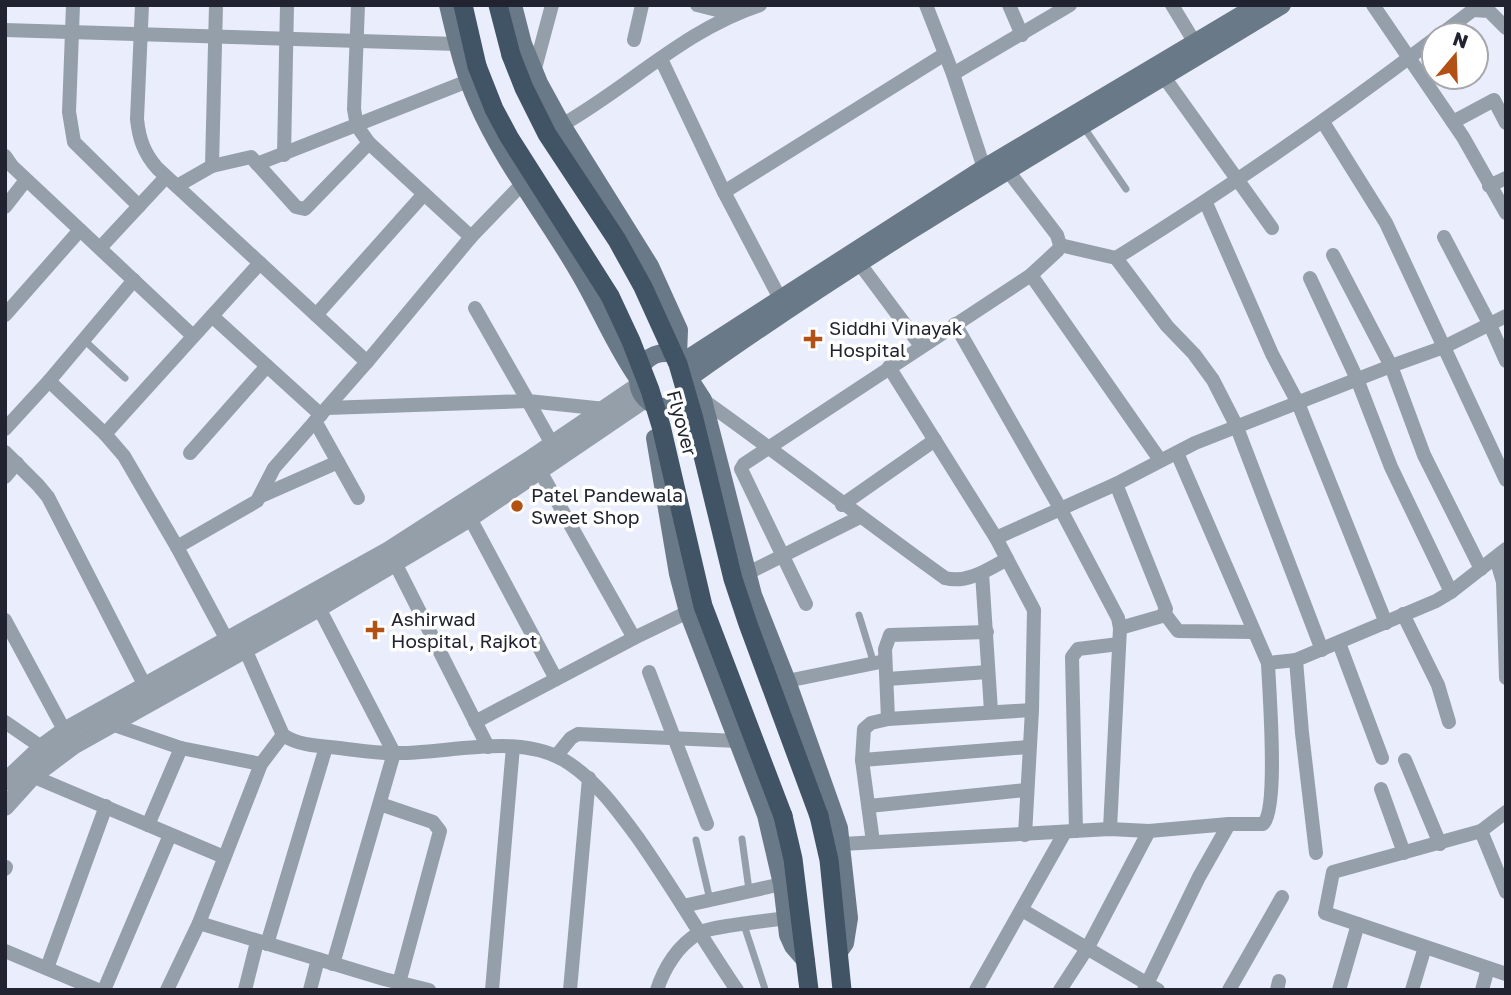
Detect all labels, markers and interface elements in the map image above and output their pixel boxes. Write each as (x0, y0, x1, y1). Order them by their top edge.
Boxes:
north arrow (1420, 21, 1490, 91)
text: N (1450, 26, 1471, 53)
place label: Siddhi Vinayak Hospital (829, 316, 963, 361)
marker: Siddhi Vinayak Hospital (803, 329, 823, 349)
street label: Flyover (663, 388, 702, 459)
place label: Patel Pandewala Sweet Shop (531, 483, 683, 528)
marker: Patel Pandewala Sweet Shop (509, 498, 525, 514)
place label: Ashirwad Hospital, Rajkot (391, 607, 537, 652)
marker: Ashirwad Hospital, Rajkot (365, 620, 385, 640)

